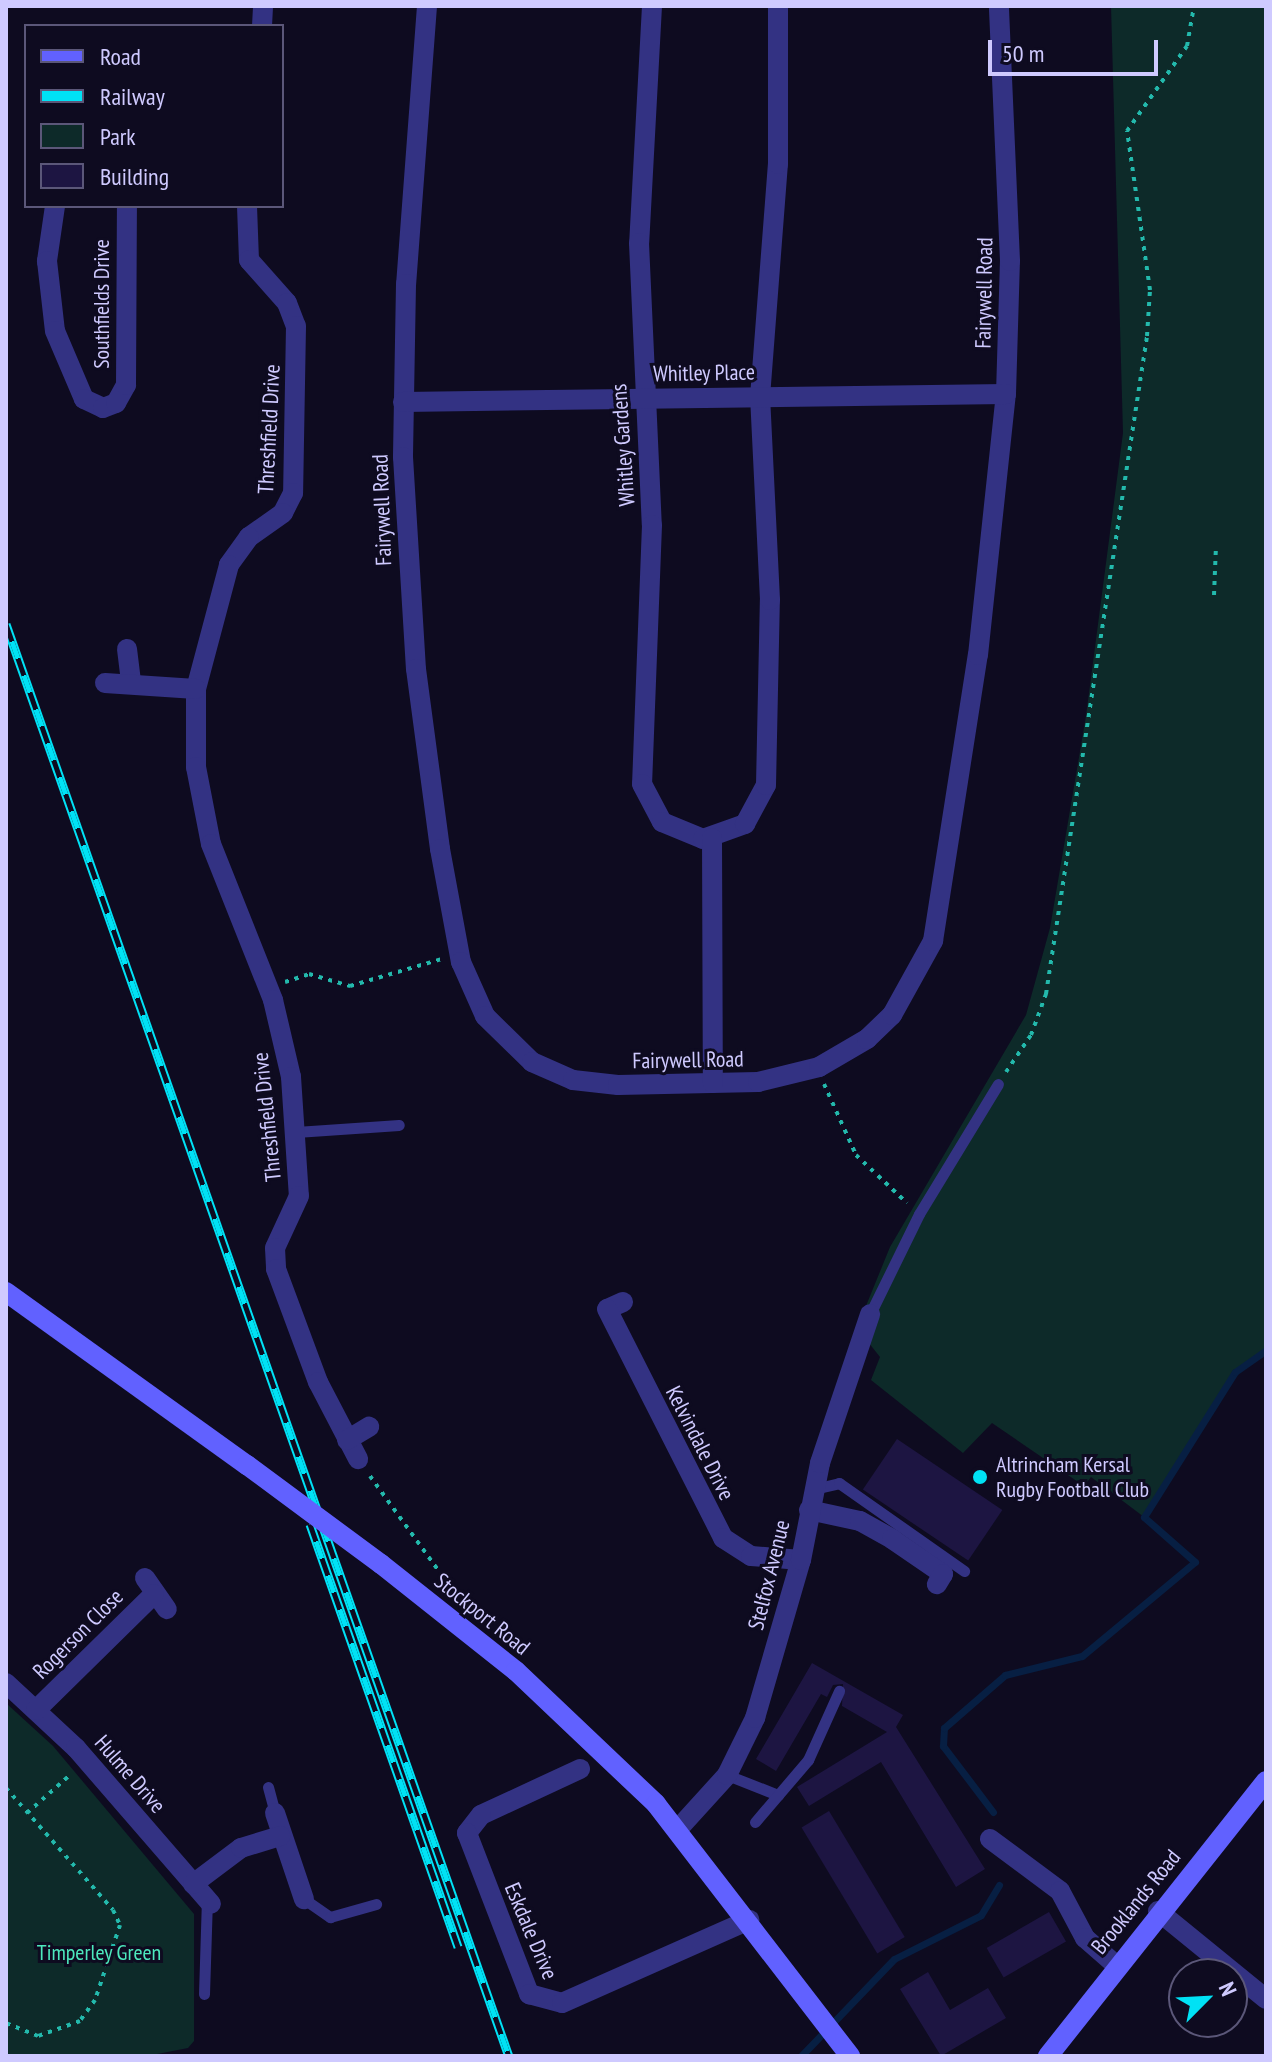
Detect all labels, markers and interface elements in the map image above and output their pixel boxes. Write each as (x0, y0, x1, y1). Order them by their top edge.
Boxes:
legend (24, 24, 284, 208)
scale bar (992, 24, 1162, 74)
text: 50 m (1002, 38, 1044, 69)
text: Road (100, 41, 141, 72)
text: Railway (100, 81, 165, 112)
text: Park (100, 121, 136, 152)
text: Building (100, 161, 169, 192)
street label: Fairywell Road (970, 237, 998, 349)
street label: Southfields Drive (89, 239, 115, 369)
street label: Whitley Place (653, 359, 755, 387)
street label: Threshfield Drive (252, 364, 286, 494)
street label: Whitley Gardens (606, 383, 640, 507)
street label: Fairywell Road (367, 454, 397, 566)
street label: Fairywell Road (632, 1046, 744, 1074)
street label: Threshfield Drive (247, 1051, 287, 1183)
street label: Kelvindale Drive (660, 1382, 740, 1504)
place label: Altrincham Kersal Rugby Football Club (996, 1451, 1150, 1502)
marker: Altrincham Kersal Rugby Football Club (971, 1468, 989, 1486)
street label: Stelfox Avenue (742, 1517, 796, 1633)
street label: Stockport Road (429, 1568, 535, 1660)
street label: Rogerson Close (28, 1584, 128, 1684)
street label: Hulme Drive (89, 1730, 171, 1818)
street label: Brooklands Road (1086, 1844, 1186, 1960)
street label: Eskdale Drive (499, 1879, 563, 1983)
park label: Timperley Green (37, 1940, 161, 1966)
north arrow (1168, 1958, 1248, 2038)
text: N (1213, 1978, 1243, 2000)

